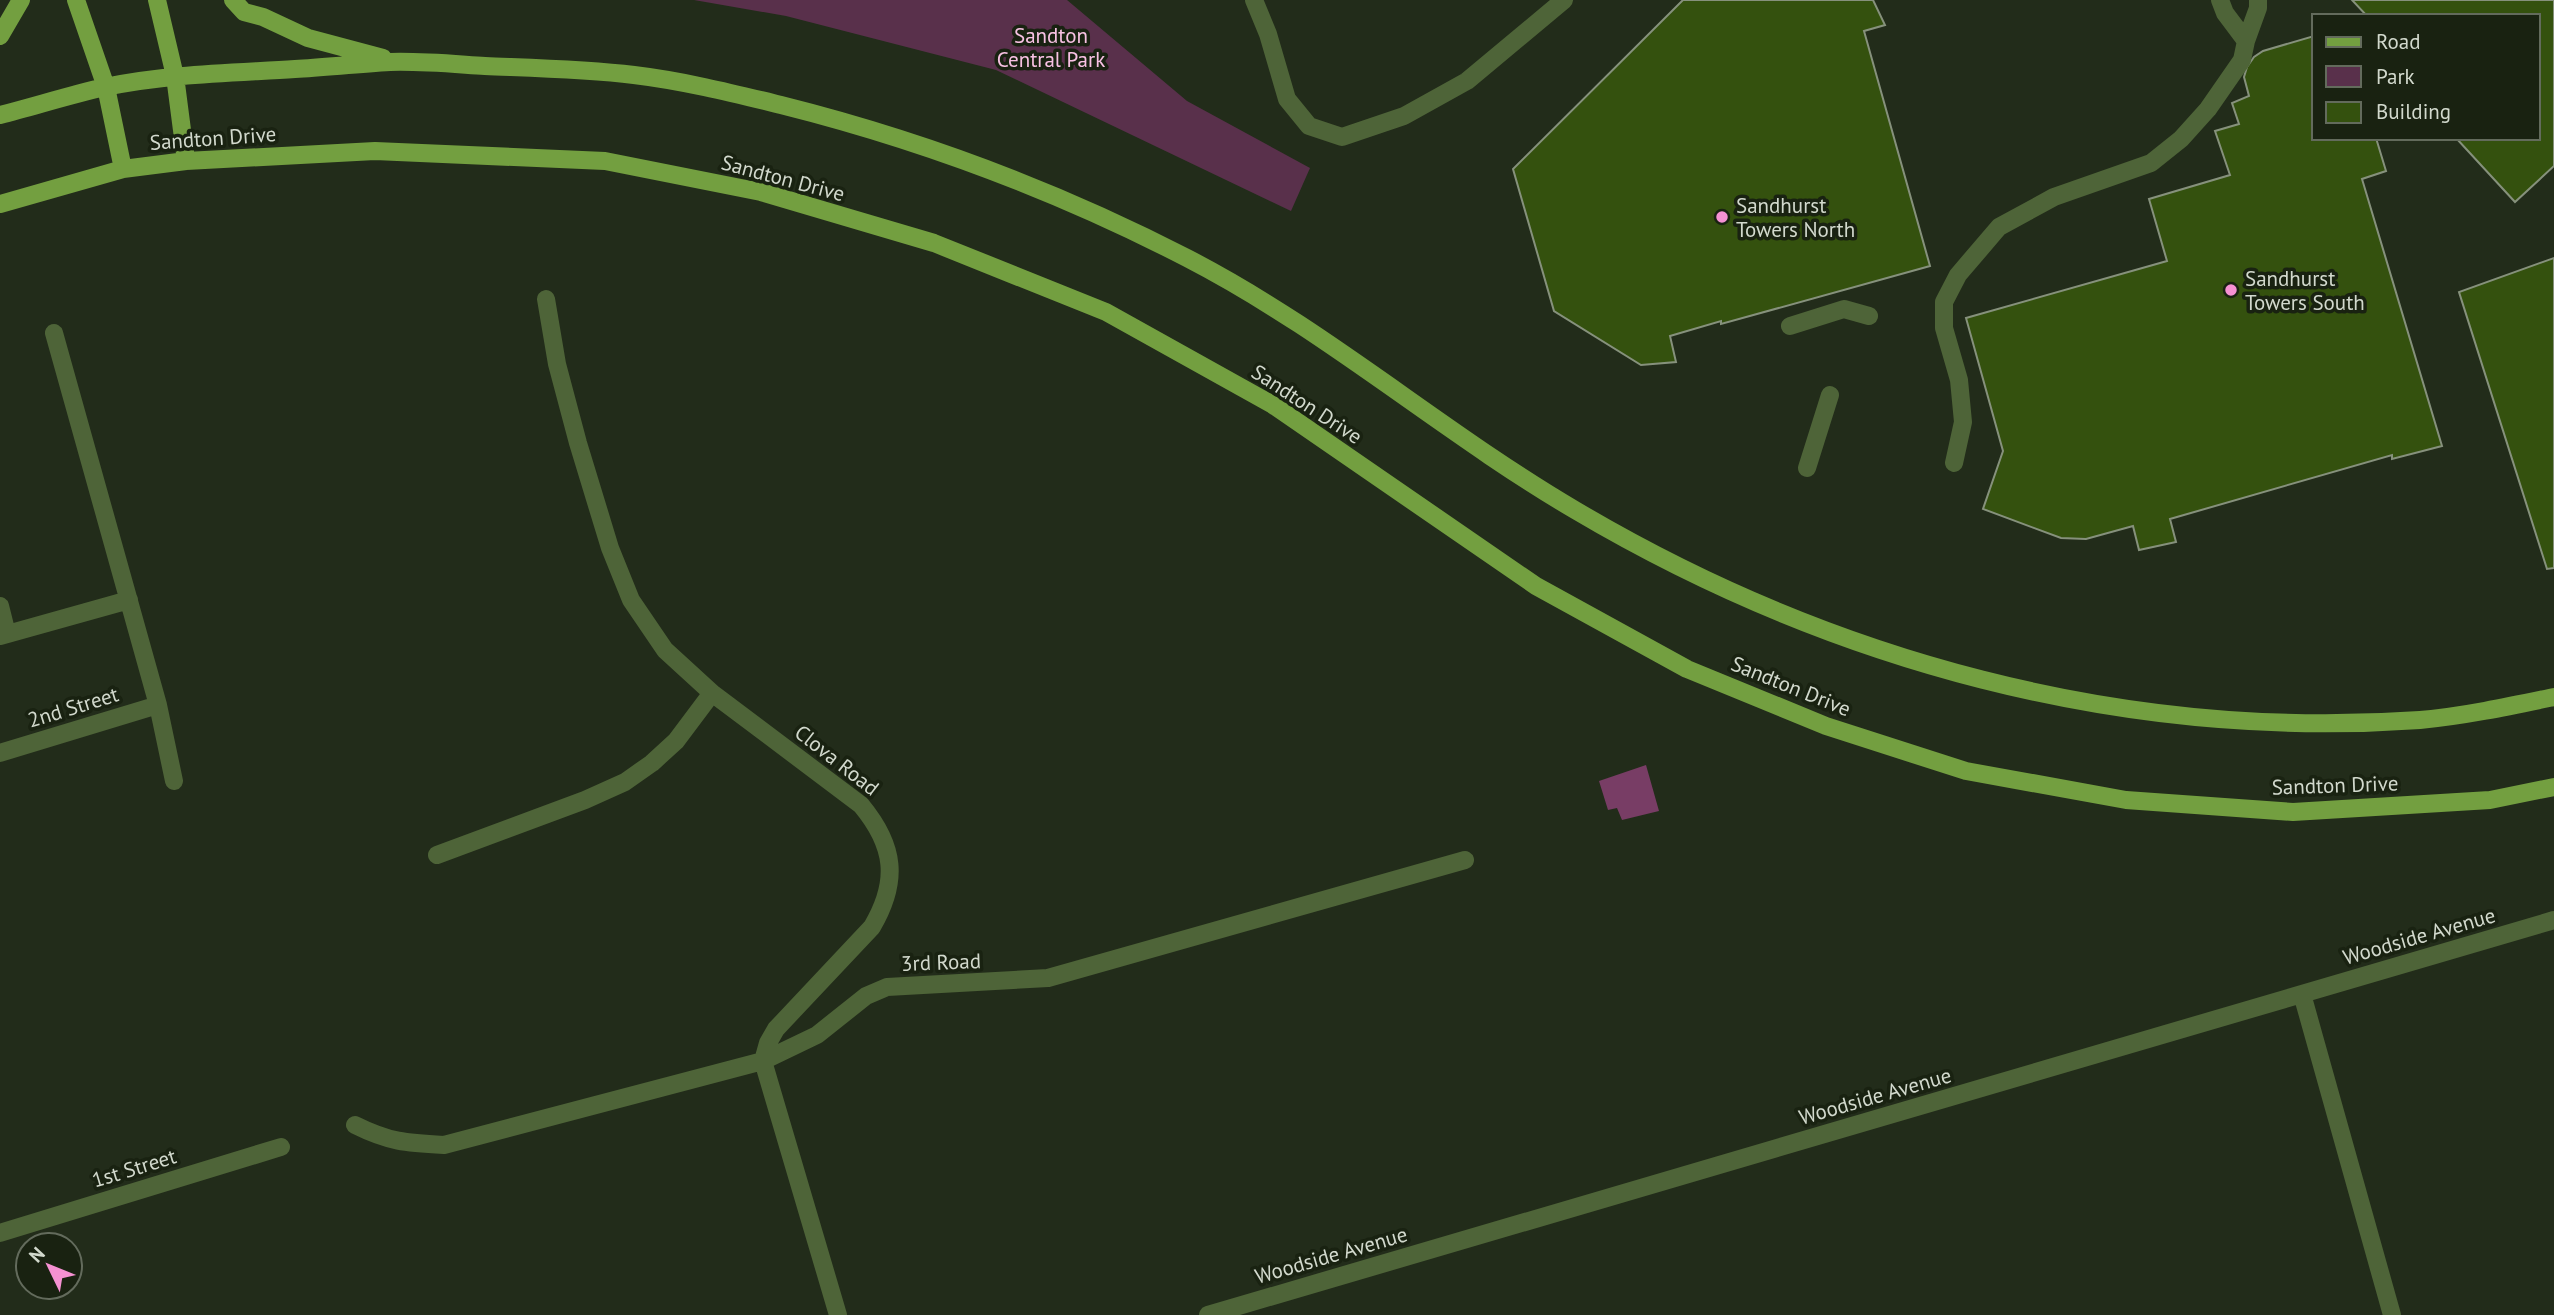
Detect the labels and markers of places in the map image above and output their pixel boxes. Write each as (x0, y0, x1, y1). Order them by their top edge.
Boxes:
place label: Sandhurst Towers North (1736, 192, 1855, 243)
marker: Sandhurst Towers North (1714, 209, 1730, 225)
place label: Sandhurst Towers South (2245, 265, 2365, 316)
marker: Sandhurst Towers South (2223, 282, 2239, 298)

